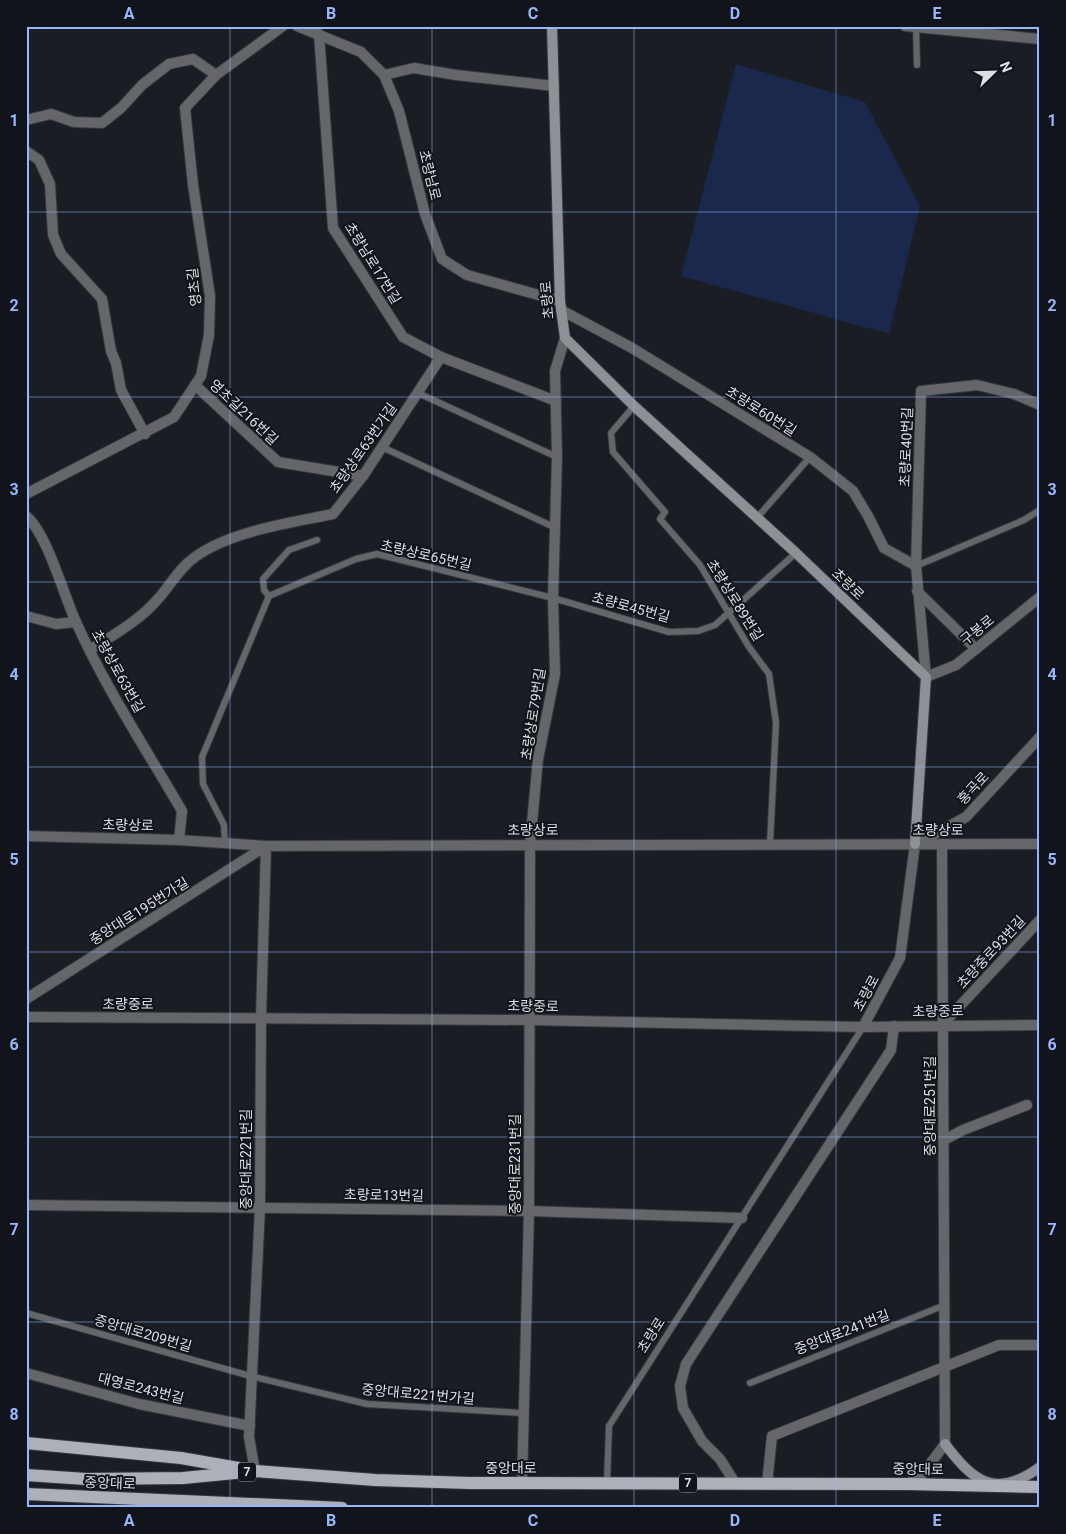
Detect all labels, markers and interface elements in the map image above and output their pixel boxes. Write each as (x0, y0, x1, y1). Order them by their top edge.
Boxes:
text: A (124, 4, 135, 23)
text: B (326, 4, 336, 23)
text: C (528, 4, 538, 23)
text: D (730, 4, 740, 23)
text: E (933, 4, 942, 23)
north arrow (968, 48, 1018, 98)
text: N (997, 59, 1015, 75)
text: 1 (9, 111, 19, 130)
text: 1 (1047, 111, 1057, 130)
street label: 초량남로 (416, 148, 444, 202)
street label: 초량남로17번길 (342, 219, 404, 307)
street label: 영초길 (184, 267, 204, 307)
street label: 초량로 (537, 280, 557, 320)
text: 2 (9, 296, 19, 315)
text: 2 (1047, 296, 1057, 315)
street label: 영초길216번길 (206, 376, 282, 448)
street label: 초량로60번길 (723, 383, 799, 439)
street label: 초량상로63번가길 (326, 400, 400, 496)
street label: 초량로40번길 (897, 407, 915, 487)
text: 3 (9, 480, 19, 499)
text: 3 (1047, 480, 1057, 499)
street label: 초량상로65번길 (379, 537, 473, 573)
street label: 초량상로89번길 (704, 556, 766, 644)
street label: 초량로 (829, 565, 868, 603)
street label: 초량로45번길 (590, 589, 672, 625)
street label: 구봉로 (957, 612, 997, 648)
street label: 초량상로63번길 (88, 626, 148, 716)
text: 4 (9, 665, 19, 684)
text: 4 (1047, 665, 1057, 684)
street label: 초량상로79번길 (518, 667, 548, 761)
street label: 홍곡로 (954, 768, 992, 808)
street label: 초량상로 (102, 817, 154, 833)
street label: 초량상로 (507, 822, 559, 838)
street label: 초량상로 (912, 822, 964, 838)
text: 5 (9, 850, 19, 869)
text: 5 (1047, 850, 1057, 869)
street label: 중앙대로195번가길 (87, 874, 191, 948)
street label: 초량중로93번길 (953, 913, 1029, 991)
street label: 초량로 (850, 972, 882, 1014)
street label: 초량중로 (102, 996, 154, 1012)
street label: 초량중로 (507, 998, 559, 1014)
street label: 초량중로 (912, 1003, 964, 1019)
text: 6 (9, 1035, 19, 1054)
text: 6 (1047, 1035, 1057, 1054)
street label: 중앙대로251번길 (922, 1056, 938, 1156)
street label: 중앙대로221번길 (238, 1109, 254, 1209)
street label: 중앙대로231번길 (507, 1114, 523, 1214)
street label: 초량로13번길 (344, 1186, 424, 1204)
text: 7 (9, 1220, 19, 1239)
text: 7 (1047, 1220, 1057, 1239)
street label: 중앙대로241번길 (792, 1306, 892, 1358)
street label: 중앙대로209번길 (92, 1311, 194, 1355)
street label: 초량로 (634, 1314, 668, 1356)
street label: 대영로243번길 (96, 1370, 186, 1406)
street label: 중앙대로221번가길 (361, 1381, 475, 1407)
text: 8 (9, 1405, 19, 1424)
text: 8 (1047, 1405, 1057, 1424)
street label: 중앙대로 (485, 1460, 537, 1476)
street label: 중앙대로 (892, 1461, 944, 1477)
road number: 7 (238, 1462, 256, 1481)
street label: 중앙대로 (84, 1474, 136, 1492)
road number: 7 (679, 1474, 697, 1492)
text: A (124, 1511, 135, 1530)
text: B (326, 1511, 336, 1530)
text: C (528, 1511, 538, 1530)
text: D (730, 1511, 740, 1530)
text: E (933, 1511, 942, 1530)

